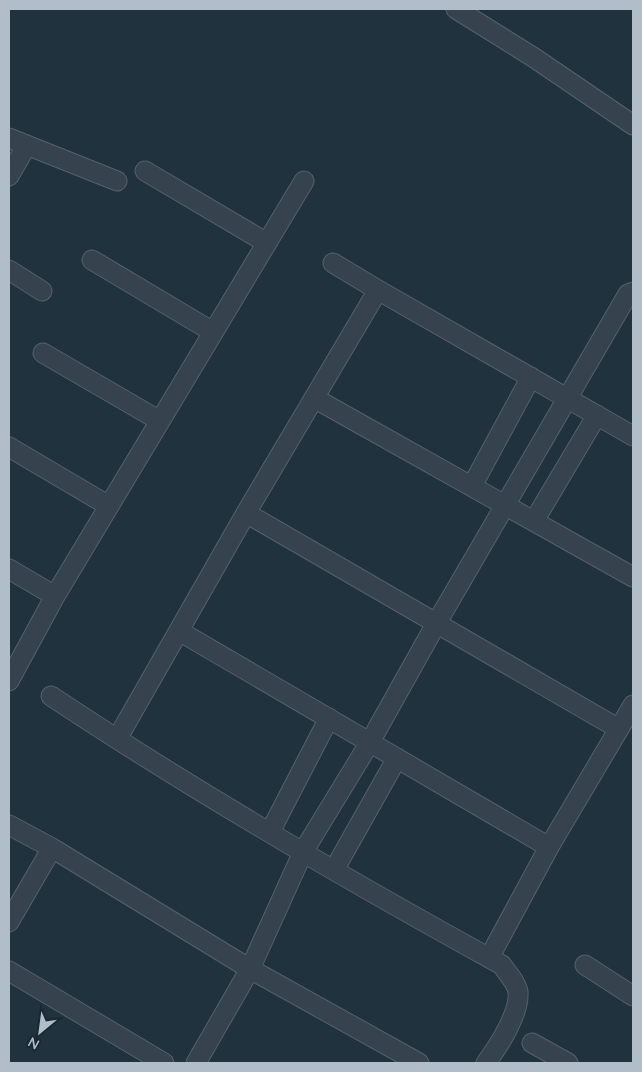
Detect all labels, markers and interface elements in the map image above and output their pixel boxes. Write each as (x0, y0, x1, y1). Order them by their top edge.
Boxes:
north arrow (15, 1007, 65, 1057)
text: N (25, 1033, 43, 1054)

